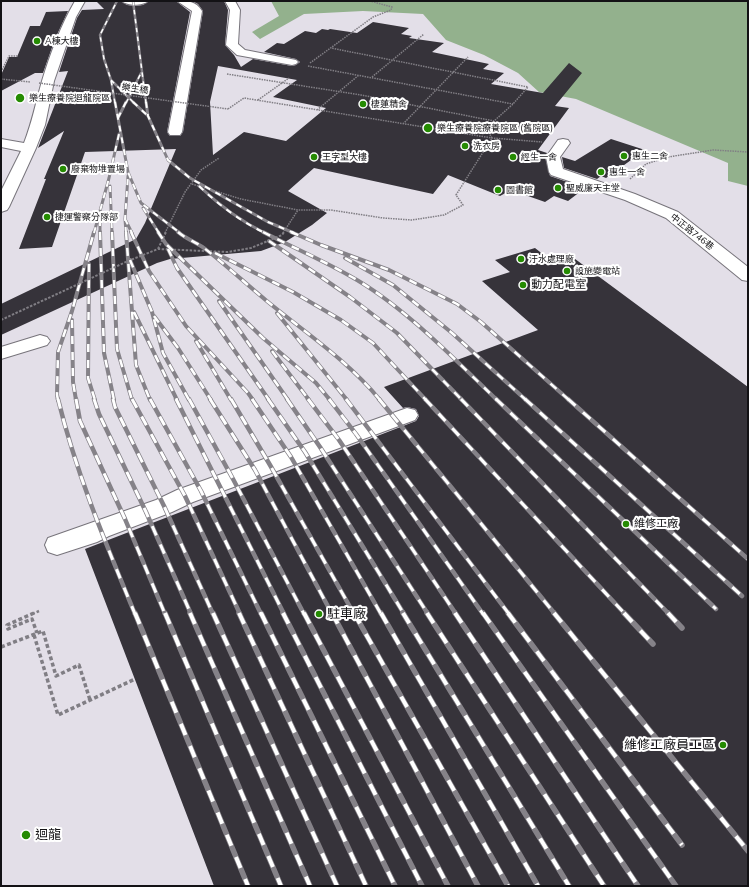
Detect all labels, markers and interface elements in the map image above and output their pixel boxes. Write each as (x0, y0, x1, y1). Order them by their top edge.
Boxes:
marker: A棟大樓 (32, 36, 42, 46)
place label: A棟大樓 (45, 36, 79, 46)
street label: 樂生橋 (121, 82, 149, 96)
marker: 樂生療養院迴龍院區 (14, 92, 26, 104)
place label: 樂生療養院迴龍院區 (29, 93, 110, 103)
marker: 棲蓮精舍 (358, 99, 368, 109)
place label: 棲蓮精舍 (371, 99, 407, 109)
marker: 樂生療養院療養院區 (舊院區) (422, 122, 434, 134)
place label: 樂生療養院療養院區 (舊院區) (437, 123, 553, 133)
marker: 洗衣房 (460, 141, 470, 151)
place label: 洗衣房 (473, 141, 500, 151)
marker: 惠生二舍 (619, 151, 629, 161)
place label: 惠生二舍 (632, 151, 668, 161)
marker: 王字型大樓 (309, 152, 319, 162)
place label: 王字型大樓 (322, 152, 367, 162)
marker: 經生一舍 (508, 152, 518, 162)
place label: 經生一舍 (521, 152, 557, 162)
marker: 廢棄物堆置場 (58, 164, 68, 174)
place label: 廢棄物堆置場 (71, 164, 125, 174)
marker: 惠生一舍 (596, 167, 606, 177)
place label: 惠生一舍 (609, 167, 645, 177)
marker: 聖威廉天主堂 (553, 183, 563, 193)
place label: 聖威廉天主堂 (566, 183, 620, 193)
marker: 圖書館 (493, 185, 503, 195)
place label: 圖書館 (506, 185, 533, 195)
marker: 捷運警察分隊部 (42, 212, 52, 222)
place label: 捷運警察分隊部 (55, 212, 118, 222)
street label: 中正路746巷 (668, 212, 716, 252)
marker: 汙水處理廠 (516, 254, 526, 264)
place label: 汙水處理廠 (529, 254, 574, 264)
marker: 設施變電站 (562, 266, 572, 276)
place label: 設施變電站 (575, 266, 620, 276)
place label: 動力配電室 (531, 278, 586, 292)
marker: 動力配電室 (518, 280, 528, 290)
place label: 維修工廠 (634, 517, 678, 531)
marker: 維修工廠 (621, 519, 631, 529)
place label: 駐車廠 (327, 606, 366, 622)
marker: 駐車廠 (314, 609, 324, 619)
place label: 維修工廠員工區 (624, 737, 715, 753)
marker: 維修工廠員工區 (718, 740, 728, 750)
place label: 迴龍 (35, 827, 61, 843)
marker: 迴龍 (20, 829, 32, 841)

